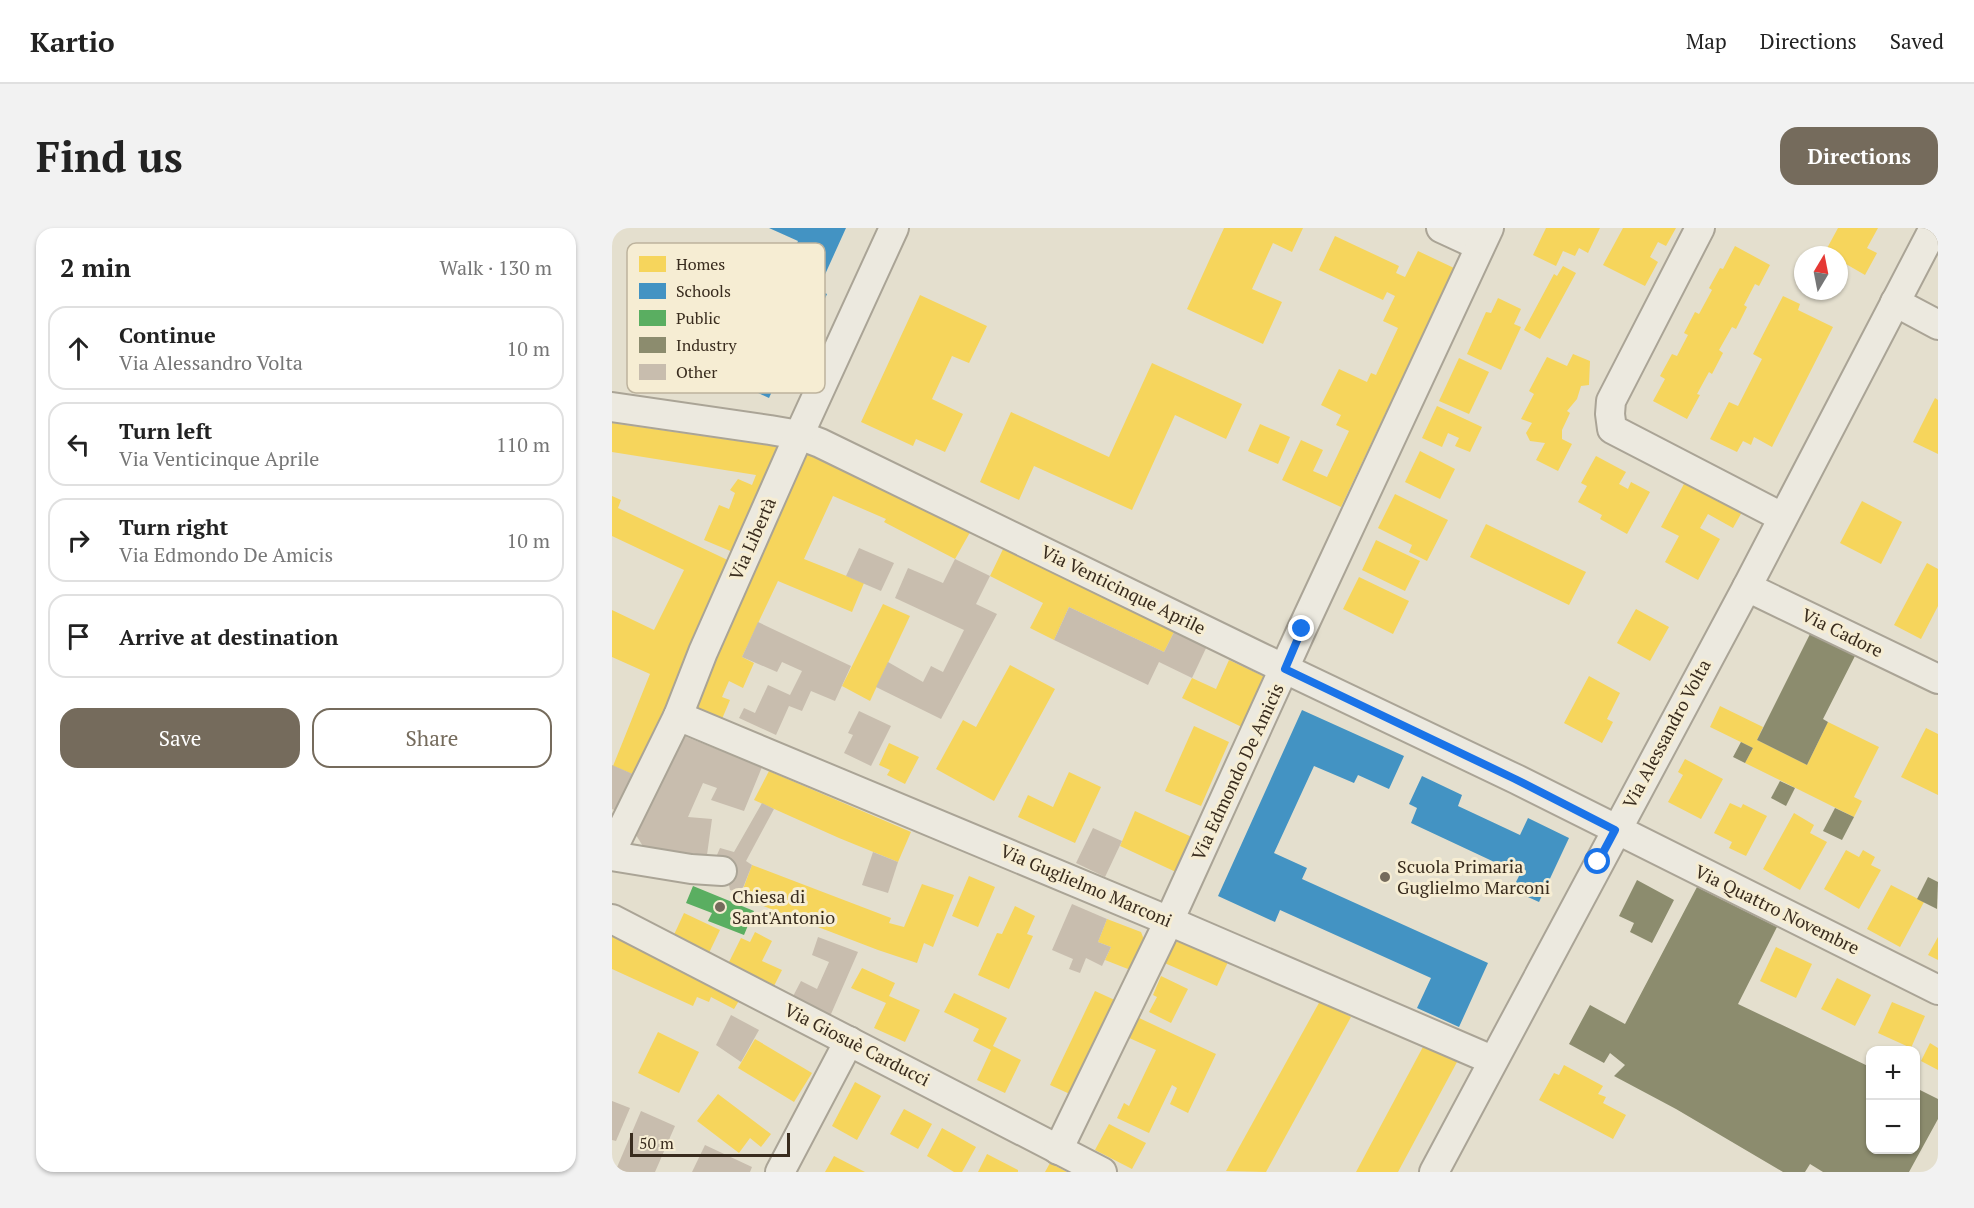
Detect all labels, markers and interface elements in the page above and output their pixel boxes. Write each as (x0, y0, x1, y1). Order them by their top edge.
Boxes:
text: Kartio (30, 23, 115, 60)
text: Map (1686, 27, 1727, 55)
text: Directions (1760, 27, 1857, 55)
text: Saved (1890, 27, 1944, 55)
button: Directions (1780, 127, 1938, 185)
text: Find us (36, 128, 183, 184)
legend (627, 243, 825, 393)
north arrow (1794, 246, 1848, 300)
text: 2 min (60, 250, 131, 284)
text: Homes (676, 253, 725, 275)
text: Walk · 130 m (440, 254, 552, 281)
text: Schools (676, 280, 731, 302)
text: Public (676, 307, 721, 329)
text: Continue (119, 320, 216, 349)
icon: ahead (62, 332, 95, 365)
text: Industry (676, 334, 737, 356)
text: 10 m (507, 335, 550, 362)
text: Via Alessandro Volta (119, 349, 303, 376)
text: Other (676, 361, 718, 383)
text: Turn left (119, 416, 212, 445)
icon: left (62, 428, 95, 461)
text: 110 m (496, 431, 550, 458)
text: Via Venticinque Aprile (119, 445, 319, 472)
street label: Via Libertà (723, 493, 781, 584)
text: Turn right (119, 512, 228, 541)
icon: right (62, 524, 95, 557)
text: 10 m (507, 527, 550, 554)
street label: Via Venticinque Aprile (1037, 539, 1210, 639)
text: Via Edmondo De Amicis (119, 541, 333, 568)
street label: Via Cadore (1798, 602, 1887, 662)
route end (1288, 615, 1314, 641)
icon: arrive (62, 620, 95, 653)
text: Arrive at destination (119, 622, 338, 651)
street label: Via Alessandro Volta (1617, 655, 1716, 812)
street label: Via Edmondo De Amicis (1185, 679, 1289, 864)
button: Save (60, 708, 300, 768)
button: Share (312, 708, 552, 768)
street label: Via Guglielmo Marconi (997, 838, 1176, 932)
route start (1584, 848, 1610, 874)
place label: Scuola Primaria Guglielmo Marconi (1397, 854, 1550, 899)
street label: Via Quattro Novembre (1691, 859, 1864, 959)
marker: Scuola Primaria Guglielmo Marconi (1378, 870, 1392, 884)
place label: Chiesa di Sant'Antonio (732, 884, 835, 929)
marker: Chiesa di Sant'Antonio (713, 900, 727, 914)
street label: Via Giosuè Carducci (781, 997, 934, 1091)
map controls (1866, 1046, 1920, 1154)
button: + (1866, 1046, 1920, 1100)
button: − (1866, 1100, 1920, 1154)
scale bar (630, 1130, 790, 1158)
text: 50 m (639, 1132, 674, 1154)

